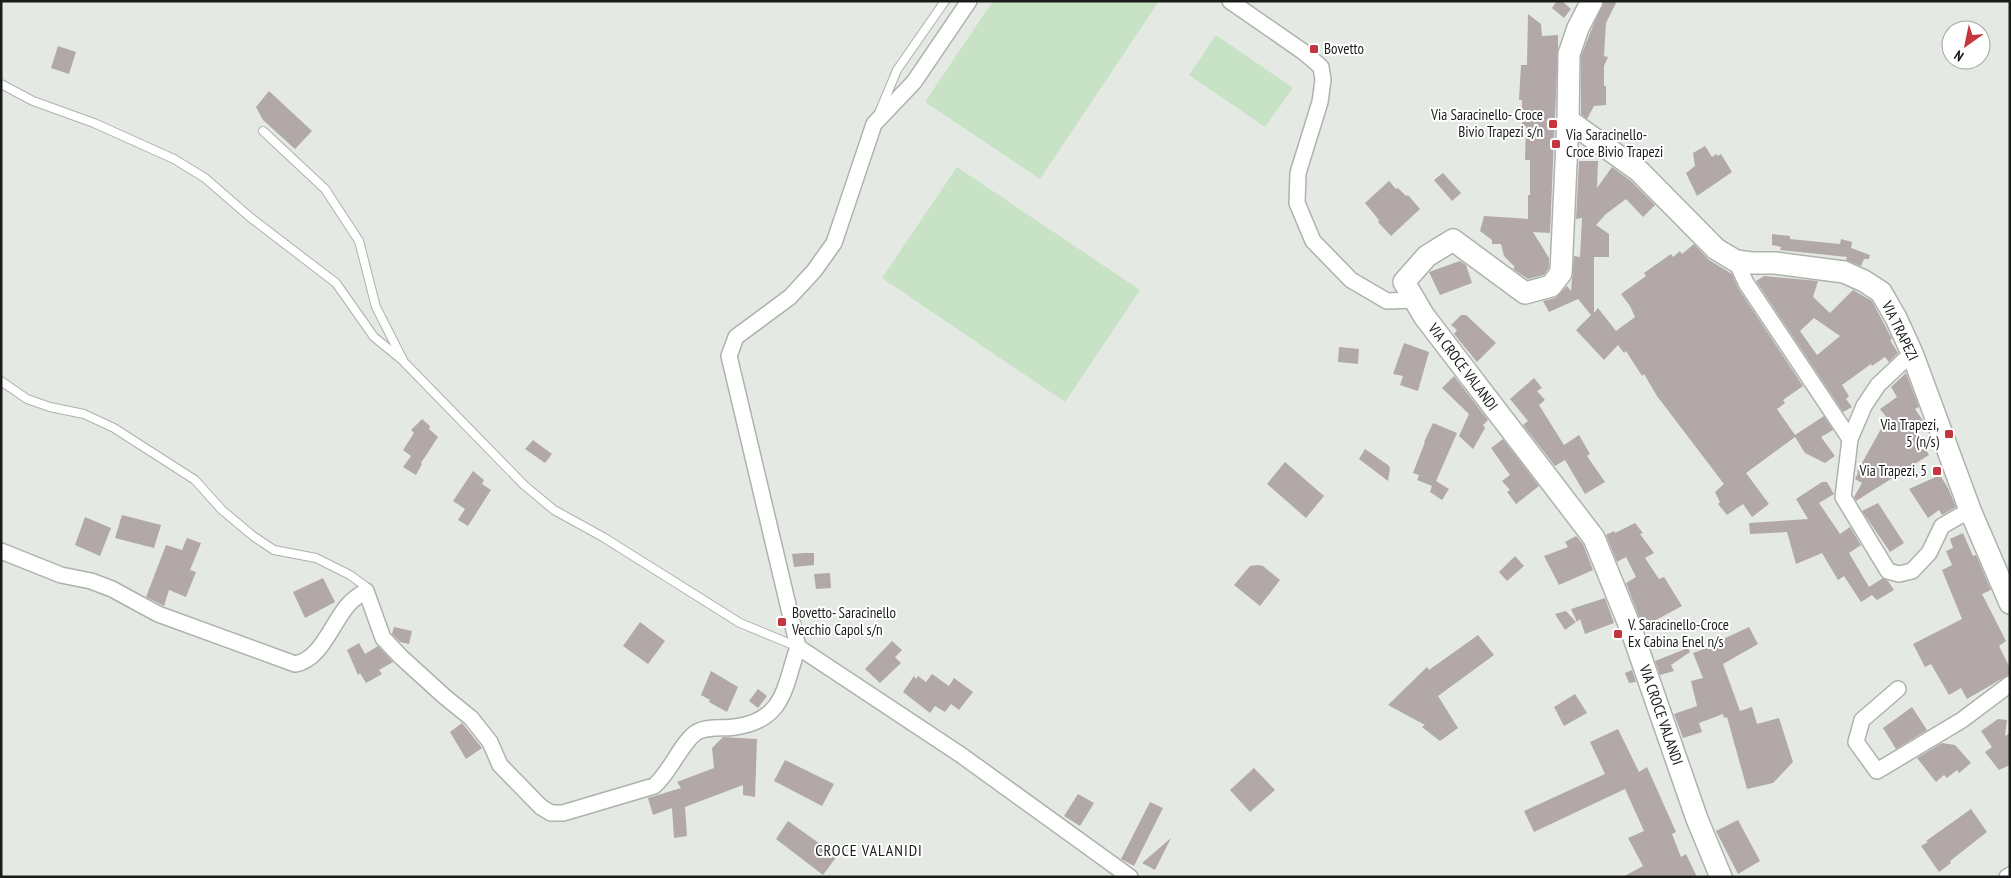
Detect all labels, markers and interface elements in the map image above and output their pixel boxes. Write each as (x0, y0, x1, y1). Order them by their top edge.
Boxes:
north arrow (1941, 20, 1991, 70)
place label: Bovetto (1324, 39, 1364, 58)
marker: Bovetto (1308, 43, 1320, 55)
text: N (1951, 46, 1967, 66)
place label: Via Saracinello- Croce Bivio Trapezi s/n (1430, 105, 1543, 141)
marker: Via Saracinello- Croce Bivio Trapezi s/n (1547, 118, 1559, 130)
place label: Via Saracinello- Croce Bivio Trapezi (1565, 125, 1663, 161)
marker: Via Saracinello- Croce Bivio Trapezi (1550, 138, 1562, 150)
street label: VIA TRAPEZI (1877, 297, 1923, 364)
street label: VIA CROCE VALANDI (1424, 318, 1502, 414)
place label: Via Trapezi, 5 (n/s) (1879, 415, 1939, 451)
marker: Via Trapezi, 5 (n/s) (1943, 428, 1955, 440)
place label: Via Trapezi, 5 (1858, 461, 1927, 480)
marker: Via Trapezi, 5 (1931, 465, 1943, 477)
place label: Bovetto- Saracinello Vecchio Capol s/n (791, 603, 896, 639)
place label: V. Saracinello-Croce Ex Cabina Enel n/s (1627, 615, 1729, 651)
marker: Bovetto- Saracinello Vecchio Capol s/n (776, 616, 788, 628)
marker: V. Saracinello-Croce Ex Cabina Enel n/s (1612, 628, 1624, 640)
street label: VIA CROCE VALANDI (1635, 661, 1687, 767)
district label: CROCE VALANIDI (815, 840, 923, 860)

